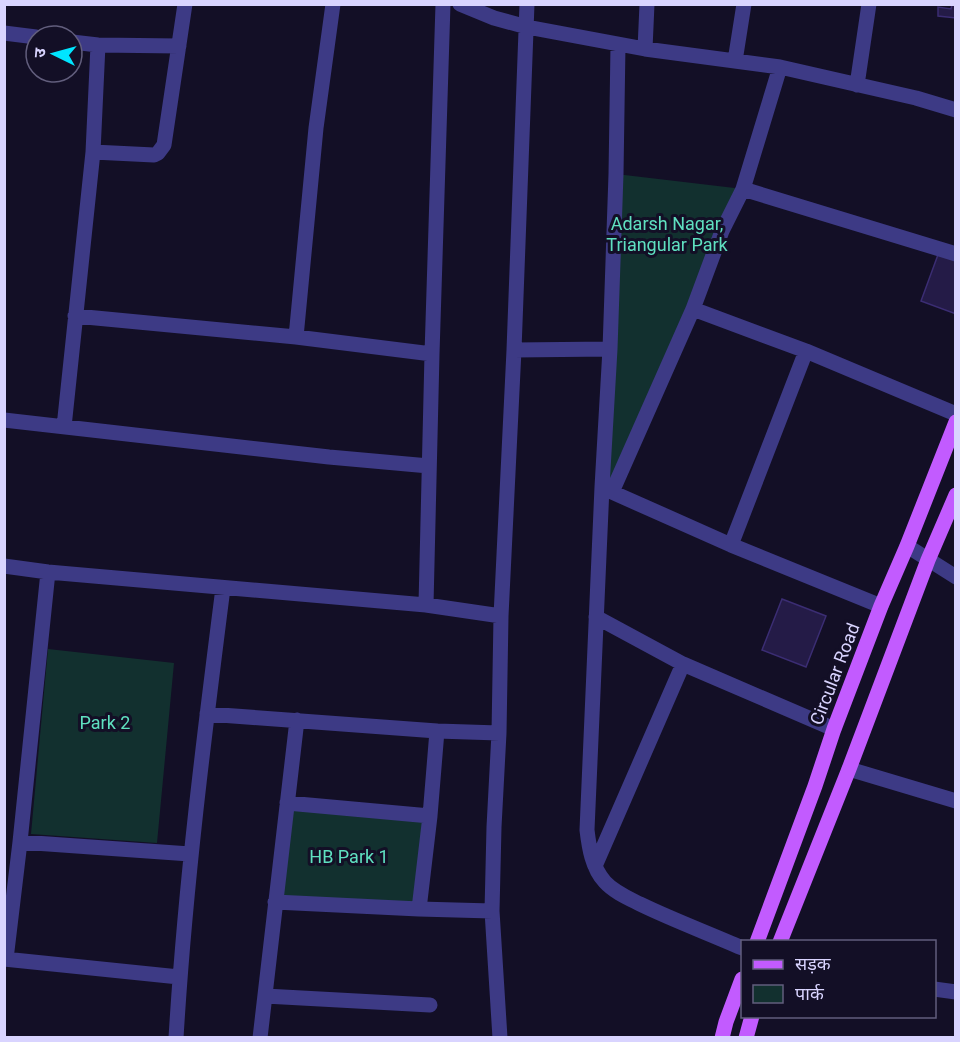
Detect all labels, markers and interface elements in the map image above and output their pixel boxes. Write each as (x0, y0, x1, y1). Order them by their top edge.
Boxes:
north arrow (24, 24, 84, 84)
text: उ (30, 47, 49, 58)
park label: Adarsh Nagar, Triangular Park (606, 213, 729, 255)
street label: Circular Road (805, 620, 864, 728)
park label: Park 2 (80, 712, 130, 733)
park label: HB Park 1 (309, 846, 389, 867)
legend (741, 940, 936, 1018)
text: सड़क (795, 953, 832, 974)
text: पार्क (795, 983, 825, 1004)

